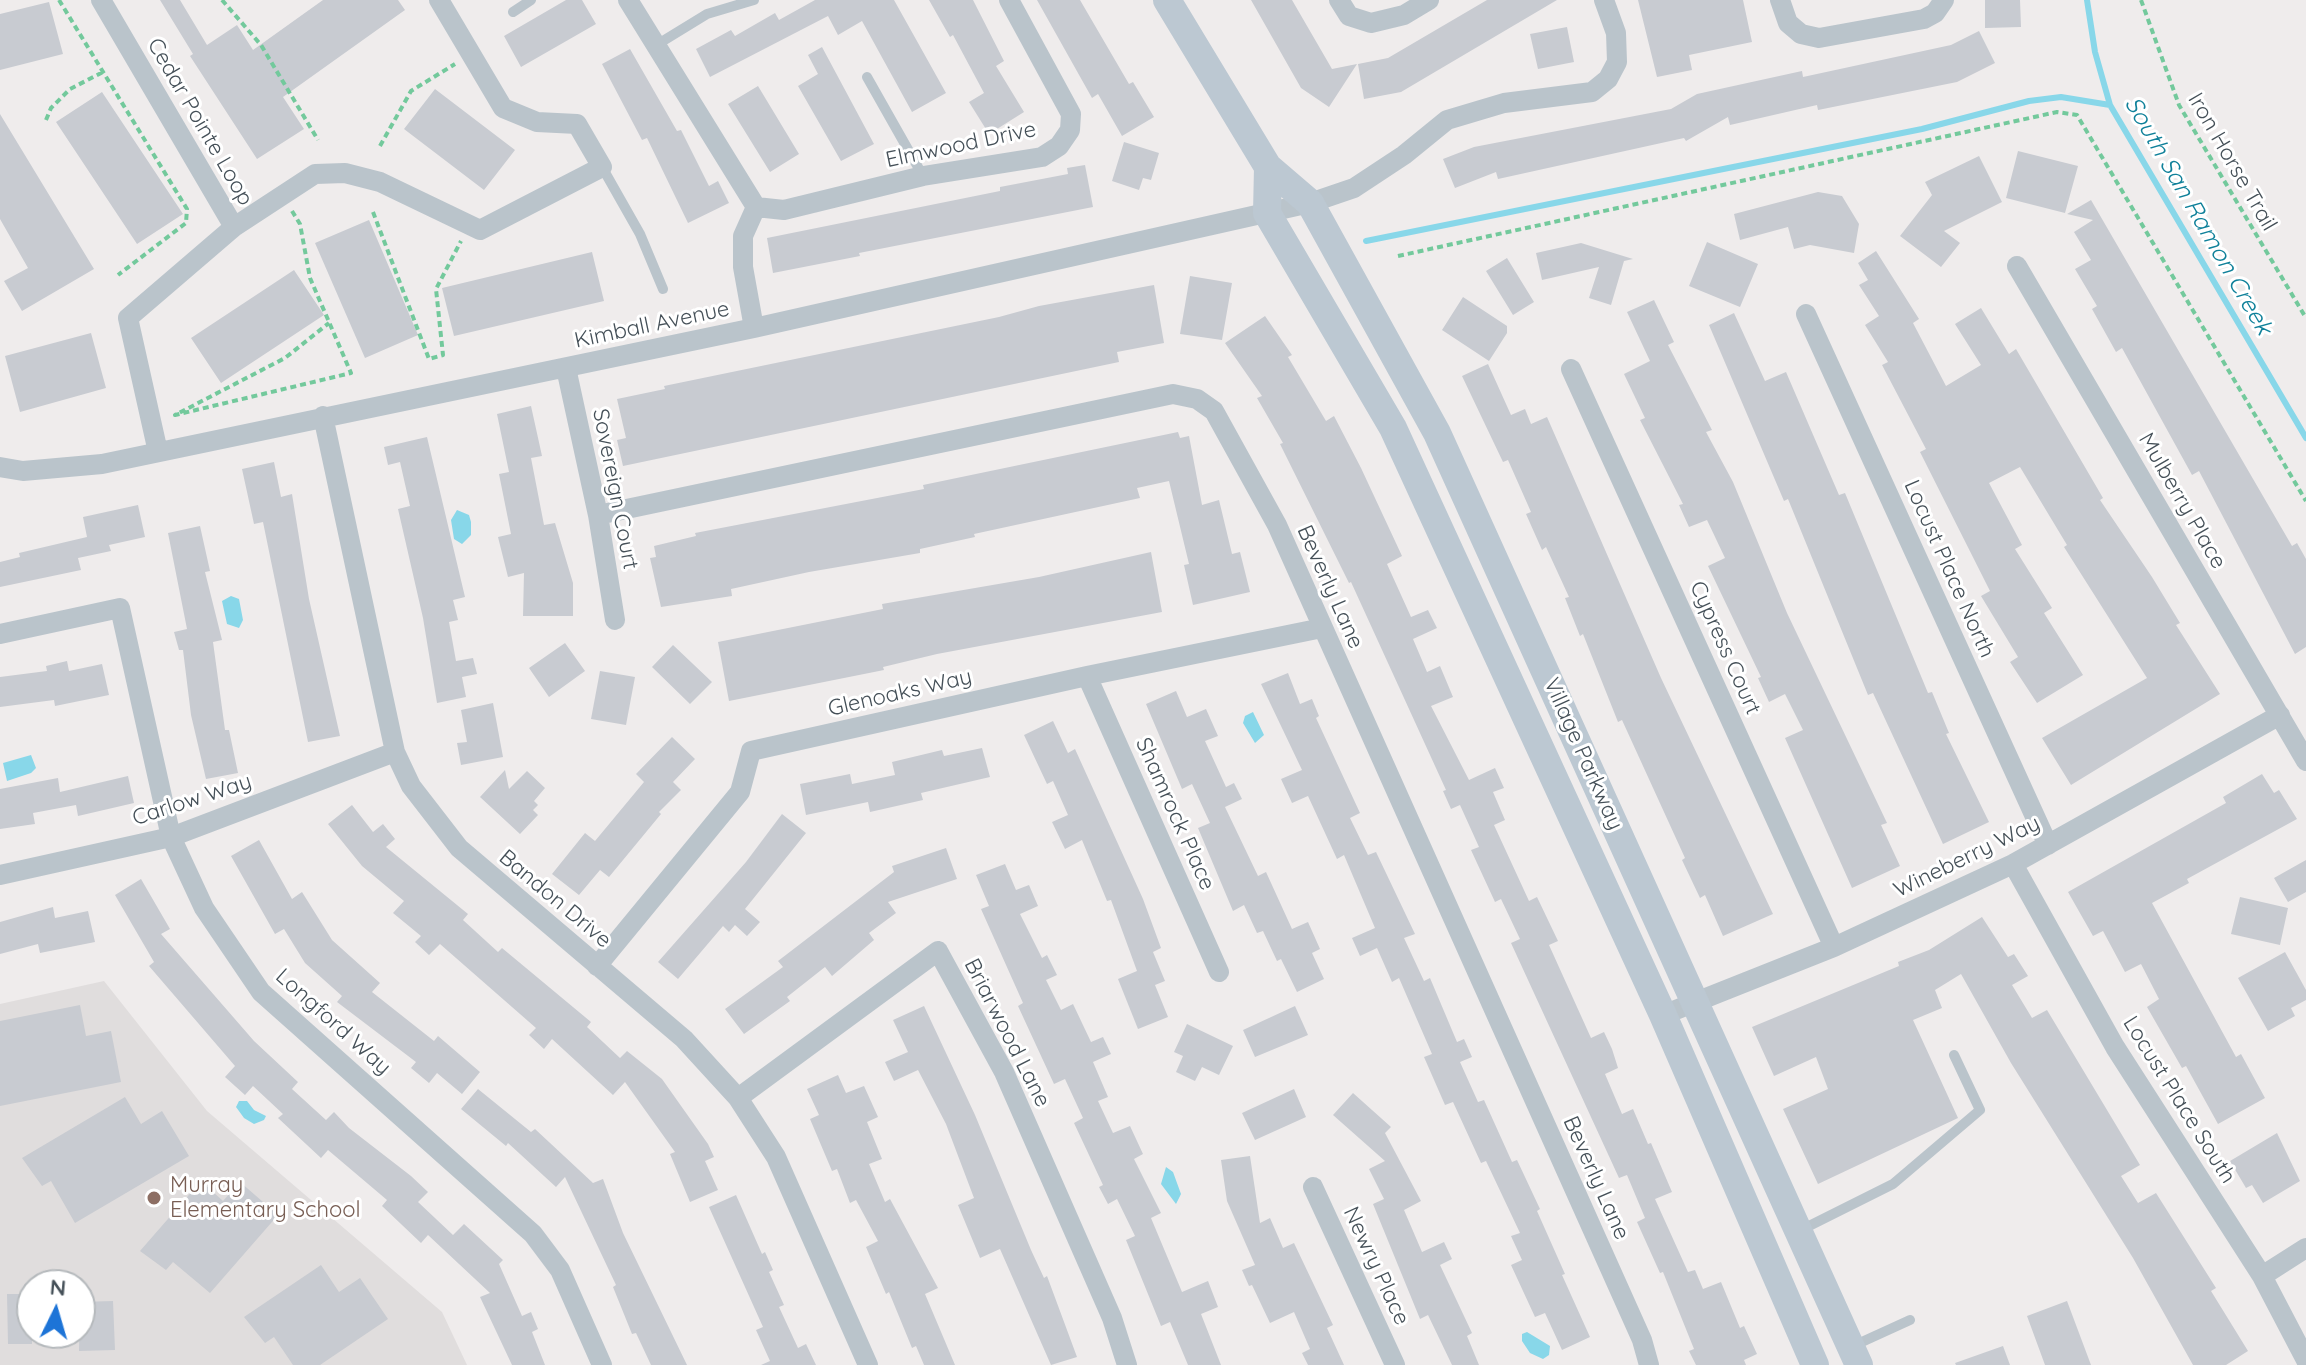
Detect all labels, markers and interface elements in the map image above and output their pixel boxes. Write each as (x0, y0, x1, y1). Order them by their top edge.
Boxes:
street label: Cedar Pointe Loop (141, 34, 259, 210)
street label: Iron Horse Trail (2182, 88, 2282, 236)
water label: South San Ramon Creek (2118, 92, 2278, 340)
street label: Elmwood Drive (883, 116, 1039, 174)
street label: Kimball Avenue (572, 296, 732, 354)
street label: Sovereign Court (586, 406, 644, 572)
street label: Mulberry Place (2132, 428, 2232, 574)
street label: Locust Place North (1898, 476, 2000, 662)
street label: Beverly Lane (1291, 521, 1369, 653)
street label: Cypress Court (1684, 577, 1766, 719)
street label: Glenoaks Way (826, 664, 974, 722)
street label: Village Parkway (1538, 674, 1628, 834)
street label: Shamrock Place (1130, 734, 1220, 894)
street label: Carlow Way (129, 768, 255, 832)
street label: Wineberry Way (1890, 810, 2044, 904)
street label: Bandon Drive (493, 844, 617, 954)
street label: Briarwood Lane (958, 954, 1056, 1112)
street label: Longford Way (270, 963, 396, 1081)
street label: Locust Place South (2117, 1012, 2241, 1188)
street label: Beverly Lane (1557, 1112, 1635, 1244)
place label: Murray Elementary School (170, 1172, 361, 1224)
marker: Murray Elementary School (145, 1189, 163, 1207)
street label: Newry Place (1337, 1203, 1415, 1329)
north arrow (16, 1269, 96, 1349)
text: N (49, 1272, 67, 1302)

